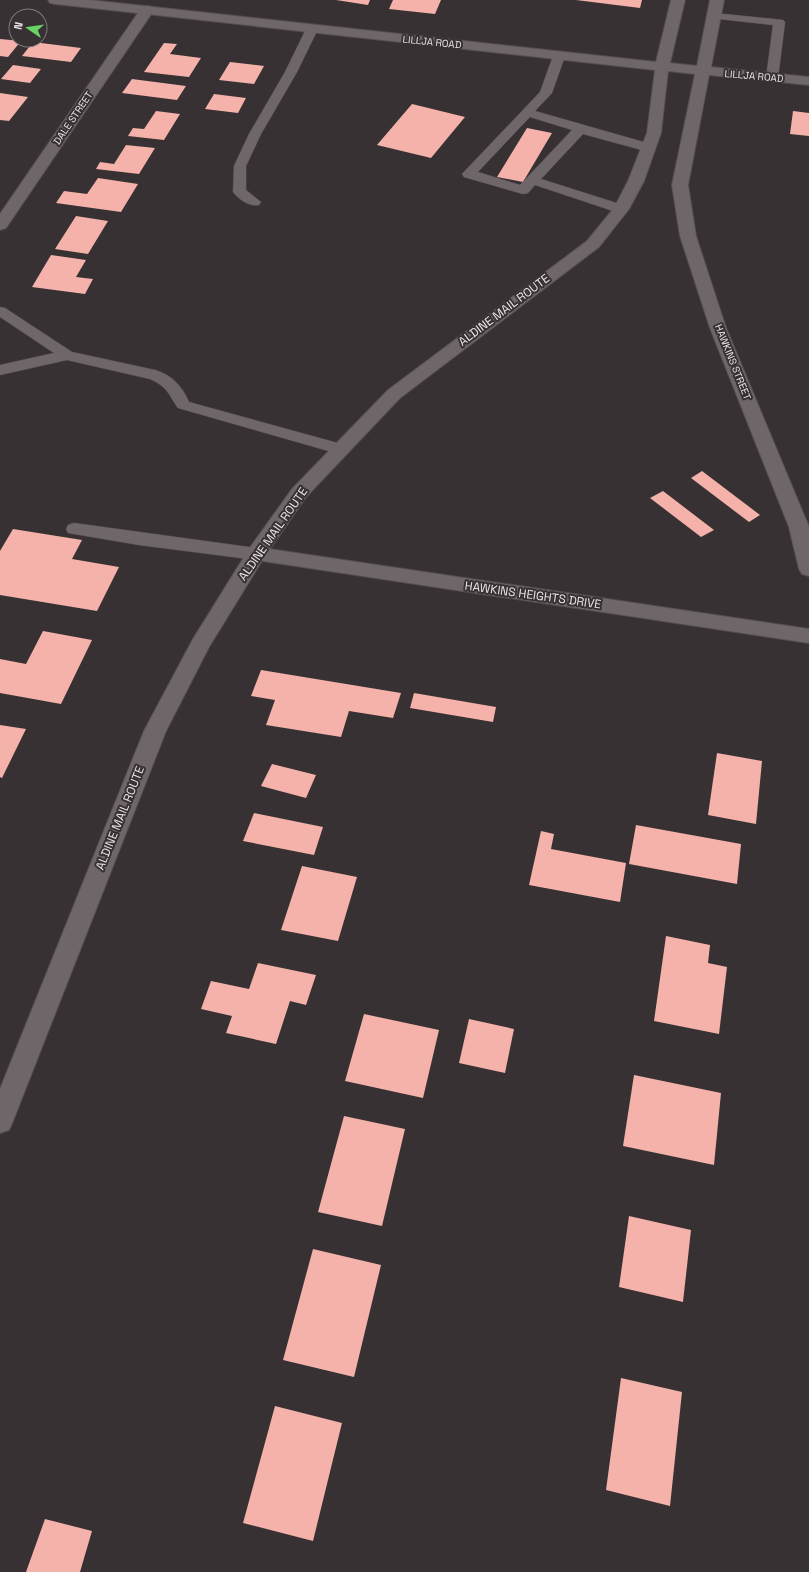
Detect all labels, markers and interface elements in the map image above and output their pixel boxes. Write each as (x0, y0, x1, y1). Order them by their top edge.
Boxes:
north arrow (8, 8, 48, 48)
text: N (11, 21, 26, 31)
street label: LILLJA ROAD (402, 32, 462, 52)
street label: LILLJA ROAD (724, 67, 784, 85)
street label: DALE STREET (50, 89, 96, 147)
street label: ALDINE MAIL ROUTE (455, 270, 553, 350)
street label: HAWKINS STREET (712, 322, 754, 402)
street label: ALDINE MAIL ROUTE (235, 484, 311, 584)
street label: HAWKINS HEIGHTS DRIVE (464, 578, 602, 613)
street label: ALDINE MAIL ROUTE (92, 764, 148, 872)

